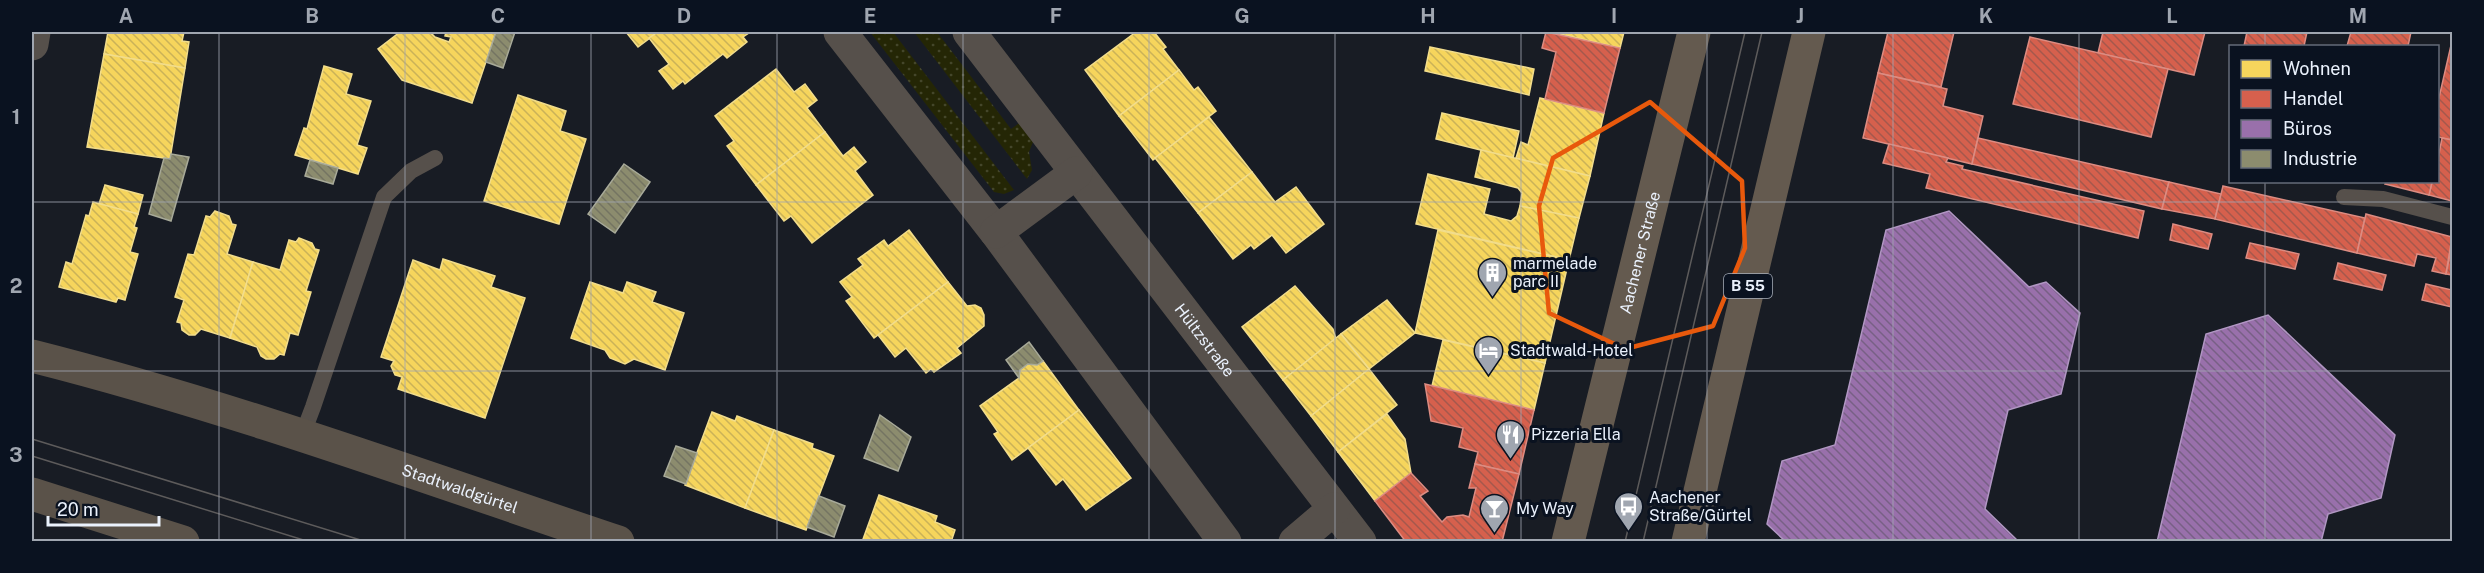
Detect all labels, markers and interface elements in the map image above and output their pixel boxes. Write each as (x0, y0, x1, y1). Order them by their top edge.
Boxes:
text: A (119, 4, 133, 28)
text: B (305, 4, 319, 28)
text: C (491, 4, 505, 28)
text: D (677, 4, 691, 28)
text: E (864, 4, 876, 28)
text: F (1050, 4, 1062, 28)
text: G (1234, 4, 1250, 28)
text: H (1420, 4, 1436, 28)
text: I (1611, 4, 1617, 28)
text: J (1796, 4, 1804, 28)
text: K (1979, 4, 1993, 28)
text: L (2166, 4, 2178, 28)
text: M (2349, 4, 2367, 28)
legend (2229, 45, 2439, 183)
text: Wohnen (2283, 58, 2351, 79)
text: Handel (2283, 88, 2343, 109)
text: 1 (12, 105, 20, 129)
text: Büros (2283, 118, 2332, 139)
text: Industrie (2283, 148, 2357, 169)
street label: Aachener Straße (1616, 190, 1664, 316)
place label: marmelade parc II (1513, 254, 1597, 291)
building icon: marmelade parc II (1476, 256, 1508, 298)
text: 2 (10, 274, 22, 298)
road number: B 55 (1724, 274, 1772, 298)
street label: Hültzstraße (1171, 300, 1239, 381)
hotel icon: Stadtwald-Hotel (1473, 334, 1505, 376)
place label: Stadtwald-Hotel (1510, 341, 1633, 360)
restaurant icon: Pizzeria Ella (1494, 418, 1526, 460)
place label: Pizzeria Ella (1531, 425, 1621, 444)
text: 3 (9, 443, 23, 467)
street label: Stadtwaldgürtel (399, 460, 520, 517)
place label: Aachener Straße/Gürtel (1649, 488, 1752, 525)
scale bar (48, 489, 159, 527)
bus stop icon: Aachener Straße/Gürtel (1612, 490, 1644, 532)
bar icon: My Way (1479, 492, 1511, 534)
text: 20 m (57, 499, 99, 520)
place label: My Way (1516, 499, 1574, 518)

